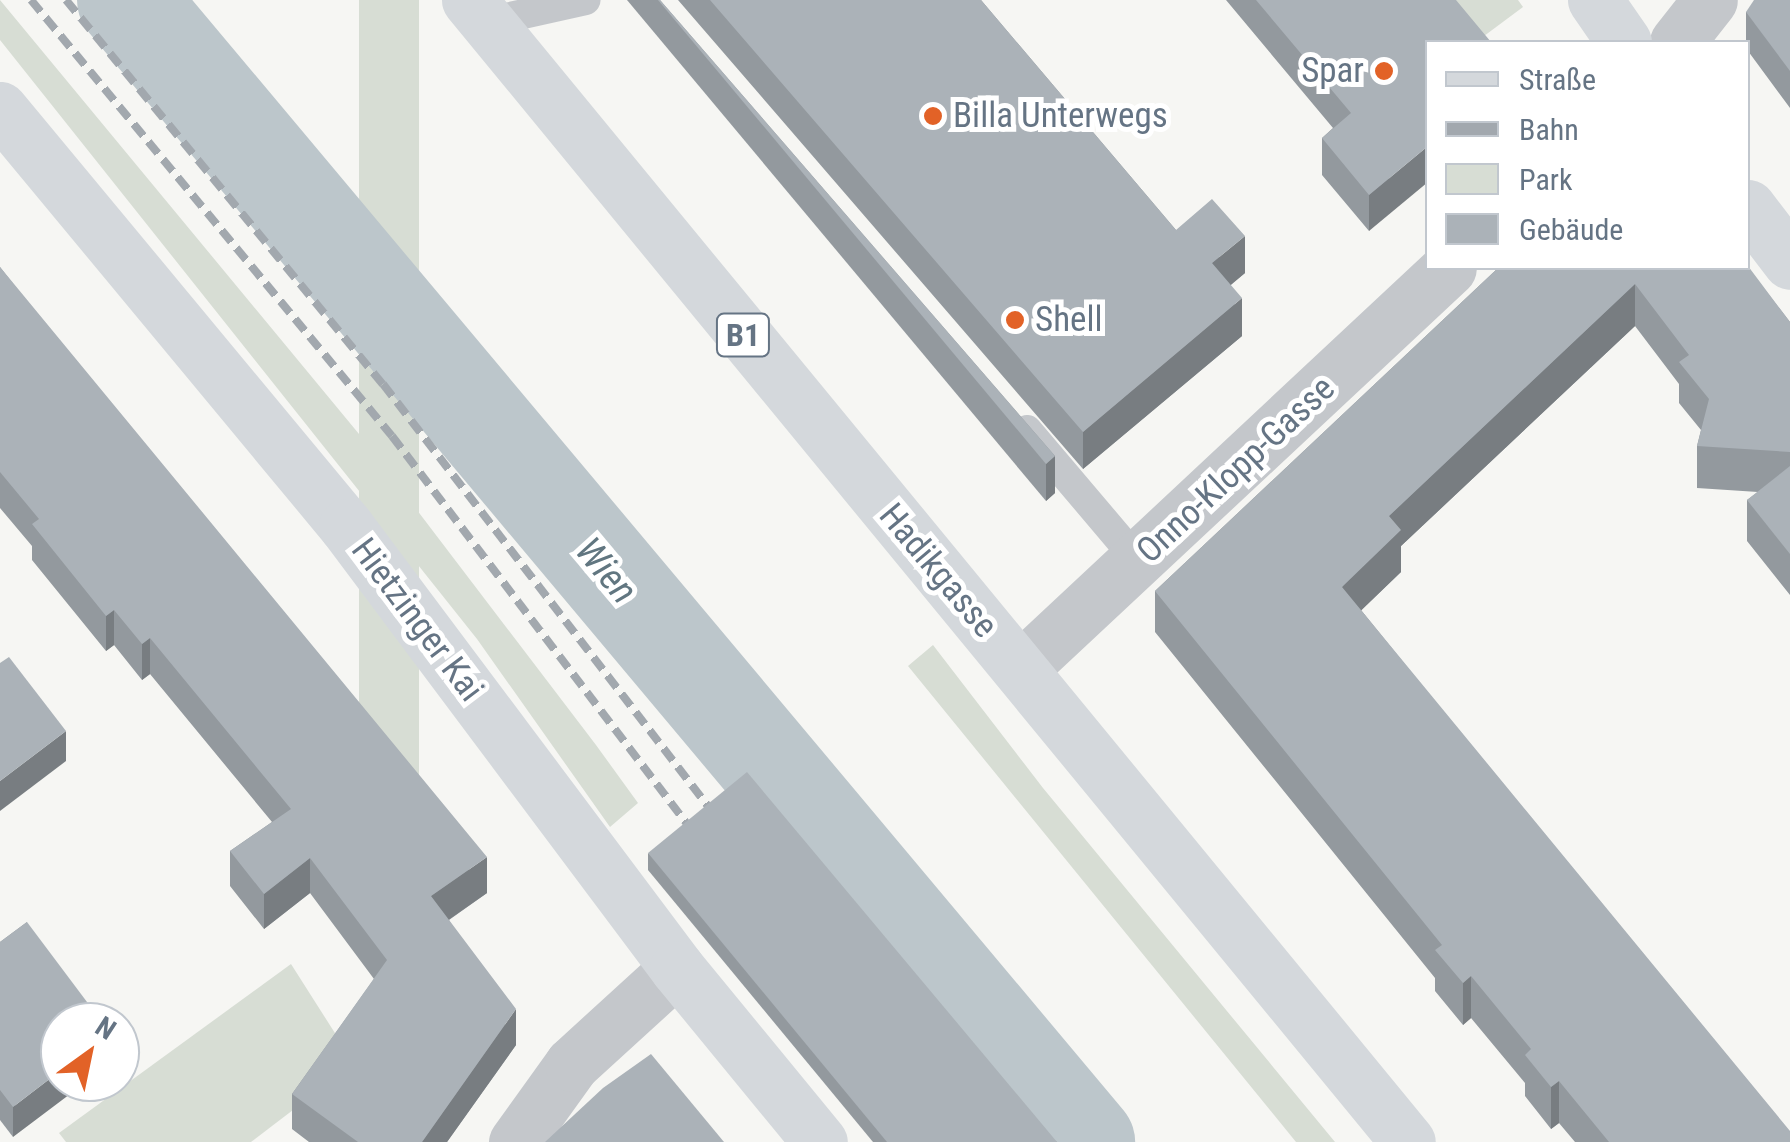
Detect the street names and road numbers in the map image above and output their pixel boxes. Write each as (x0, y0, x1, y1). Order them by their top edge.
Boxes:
road number: B1 (716, 308, 770, 362)
street label: Onno-Klopp-Gasse (1128, 368, 1344, 572)
street label: Hadikgasse (870, 496, 1006, 646)
street label: Hietzinger Kai (342, 530, 492, 710)

